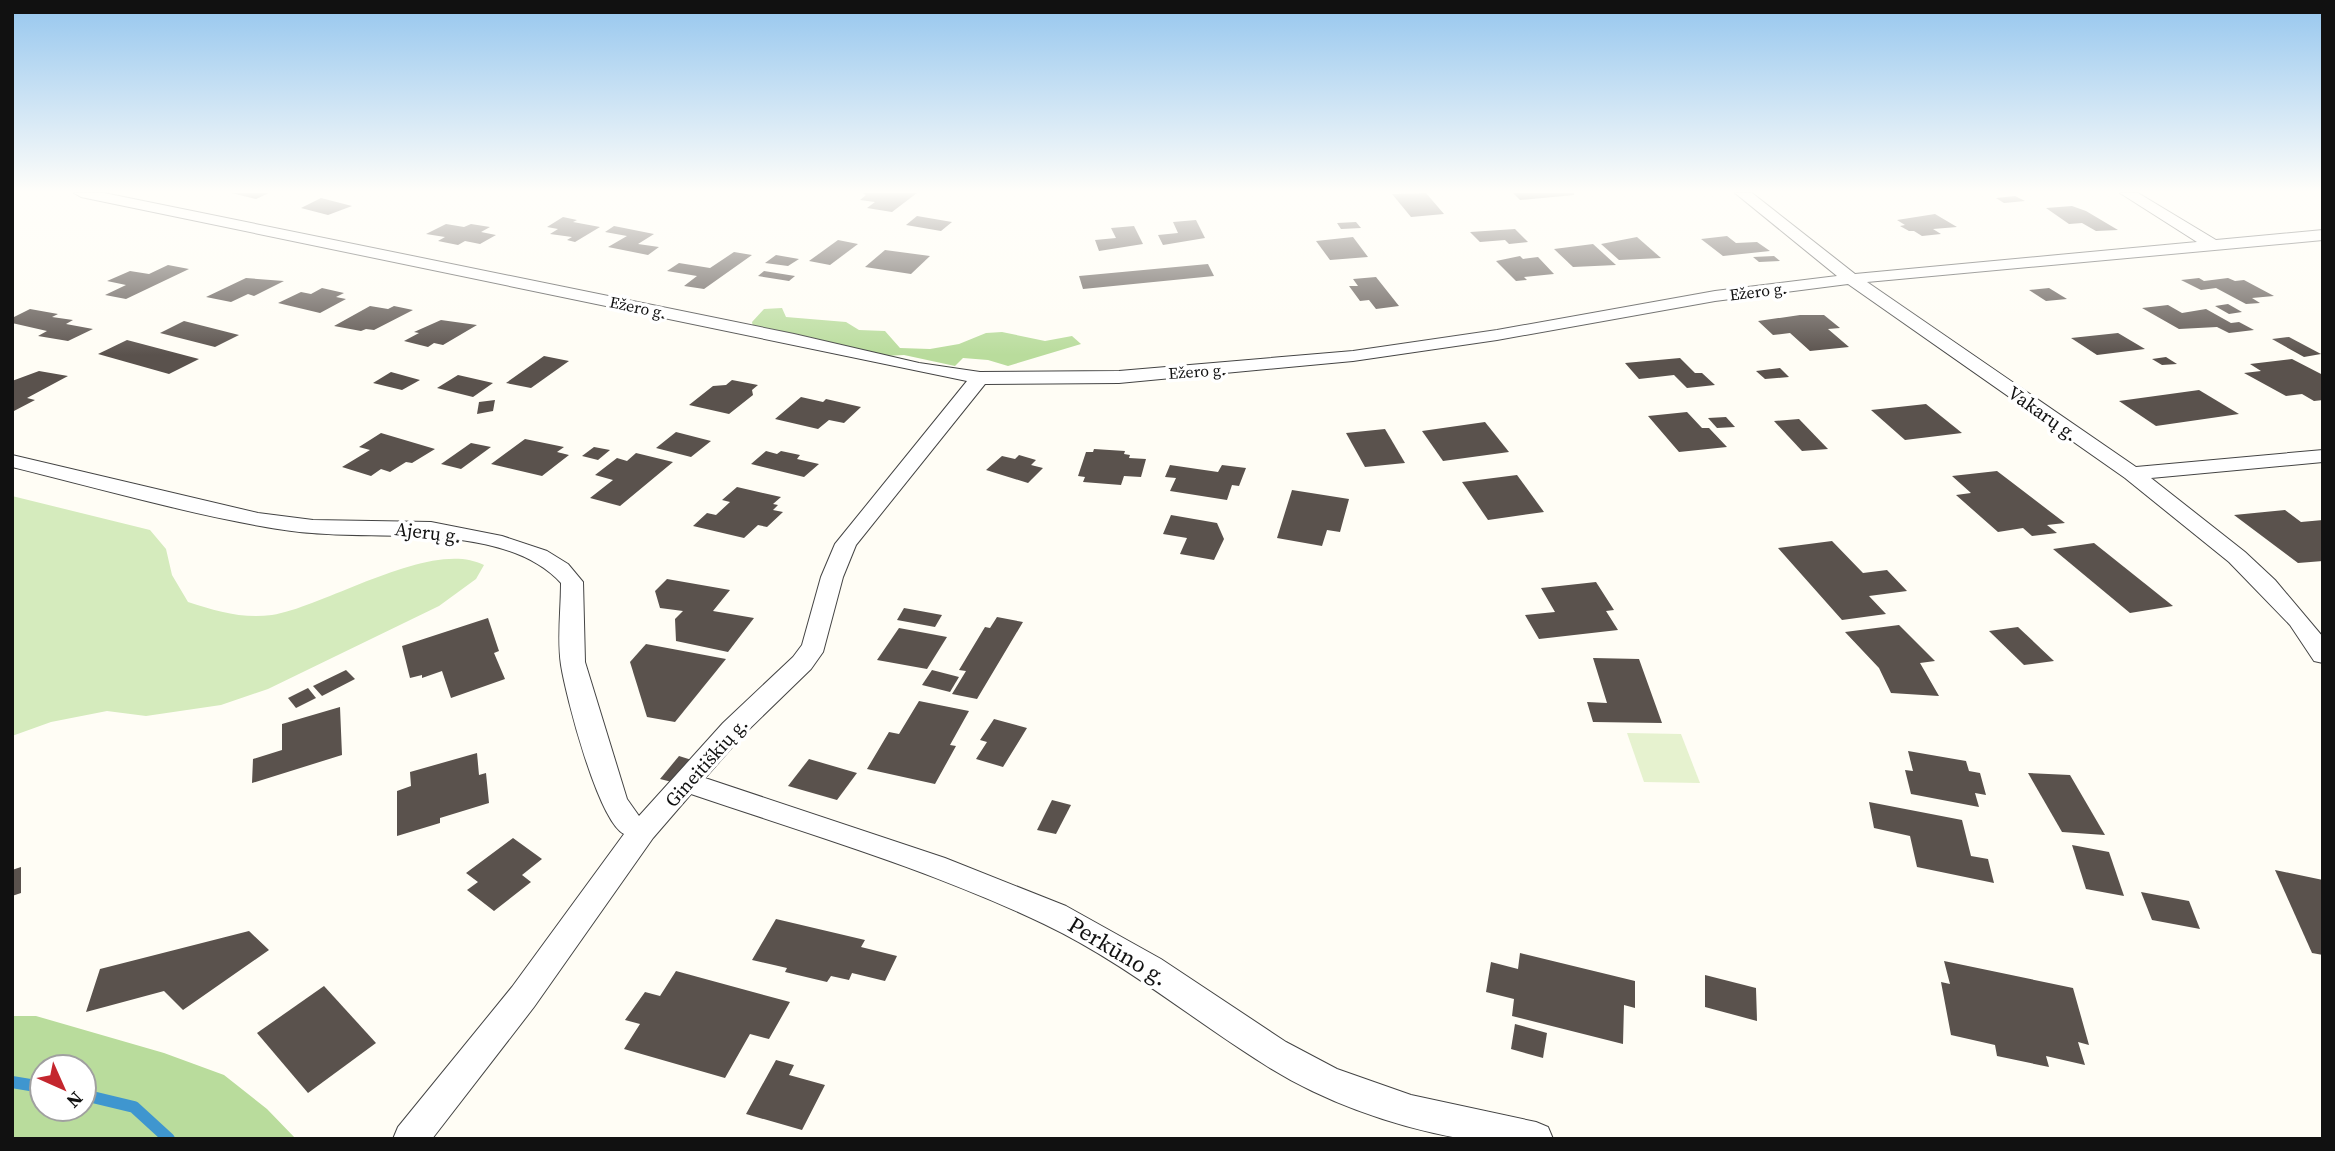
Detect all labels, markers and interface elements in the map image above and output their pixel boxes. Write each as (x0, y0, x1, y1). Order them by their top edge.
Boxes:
street label: Ežero g. (1728, 277, 1788, 305)
street label: Ežero g. (608, 290, 668, 324)
street label: Ežero g. (1168, 358, 1226, 384)
street label: Vakarų g. (2003, 379, 2083, 447)
street label: Ajerų g. (393, 515, 463, 549)
street label: Gineitiškių g. (659, 712, 753, 812)
street label: Perkūno g. (1062, 909, 1174, 993)
north arrow (28, 1053, 98, 1123)
text: N (61, 1086, 89, 1114)

